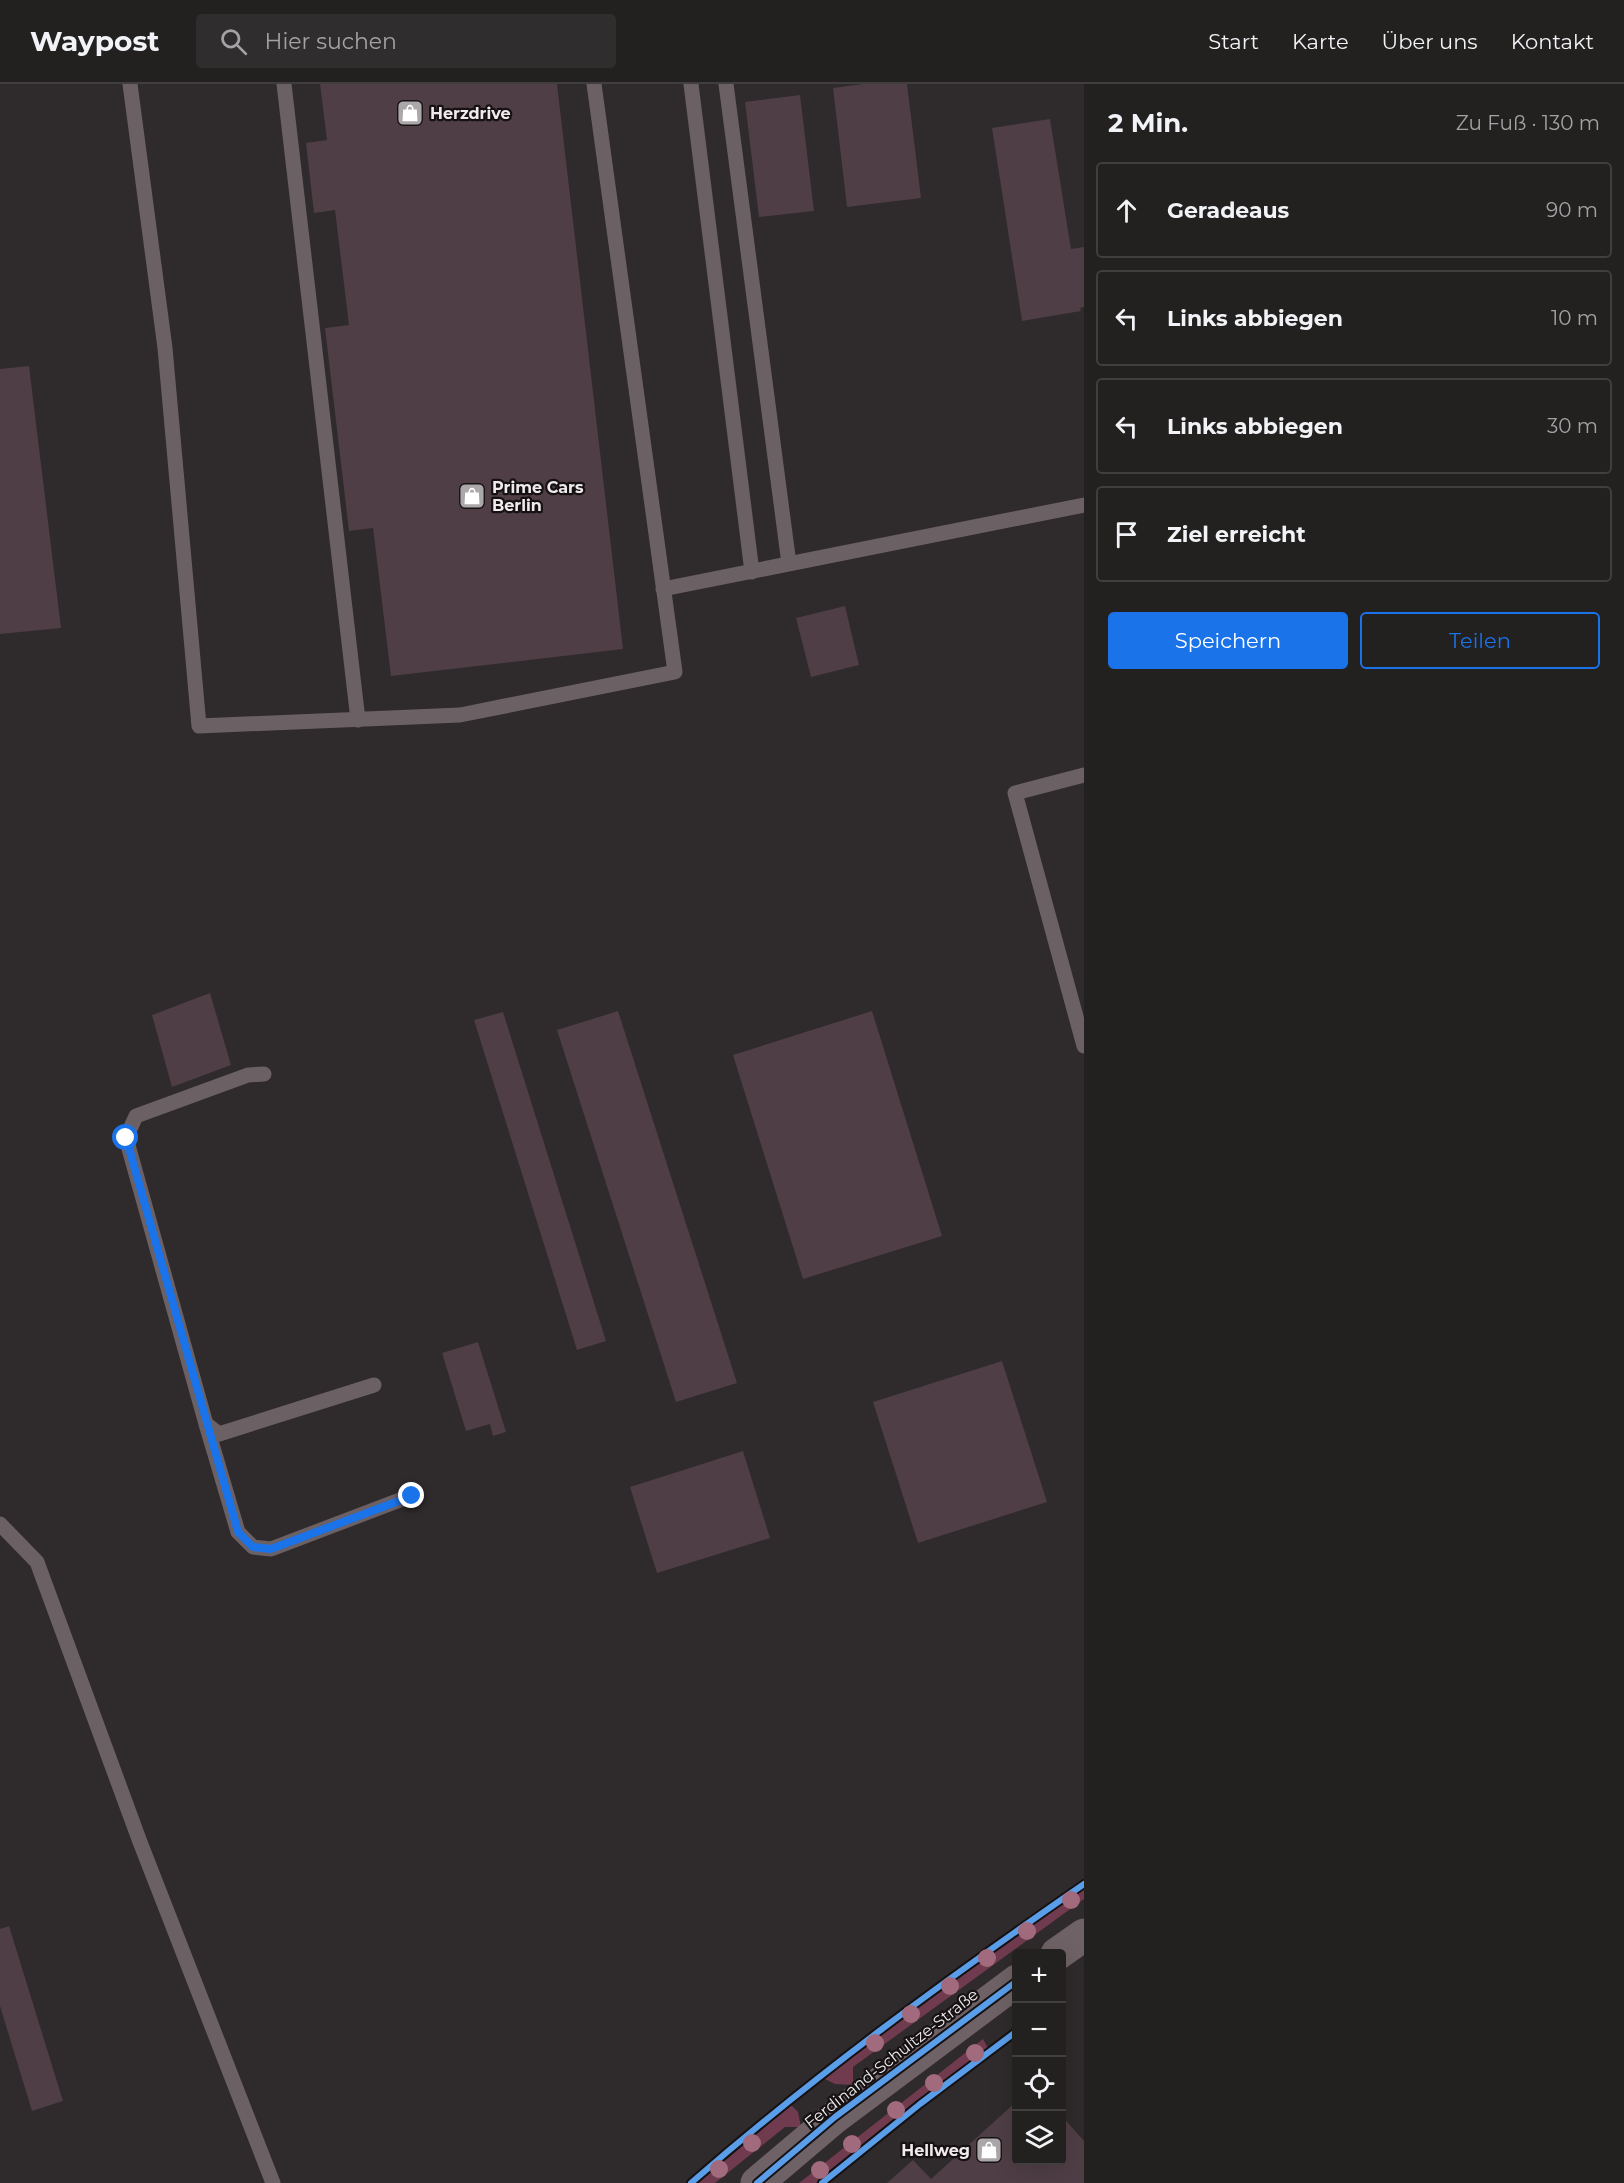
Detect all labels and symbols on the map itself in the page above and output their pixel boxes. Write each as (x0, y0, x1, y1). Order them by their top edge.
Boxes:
shop icon: Herzdrive (395, 98, 425, 128)
place label: Herzdrive (430, 104, 511, 123)
place label: Prime Cars Berlin (492, 478, 584, 515)
shop icon: Prime Cars Berlin (457, 481, 487, 511)
route start (112, 1124, 138, 1150)
route end (398, 1482, 424, 1508)
street label: Ferdinand-Schultze-Straße (801, 1985, 982, 2132)
shop icon: Hellweg (974, 2135, 1004, 2165)
place label: Hellweg (901, 2141, 970, 2160)

